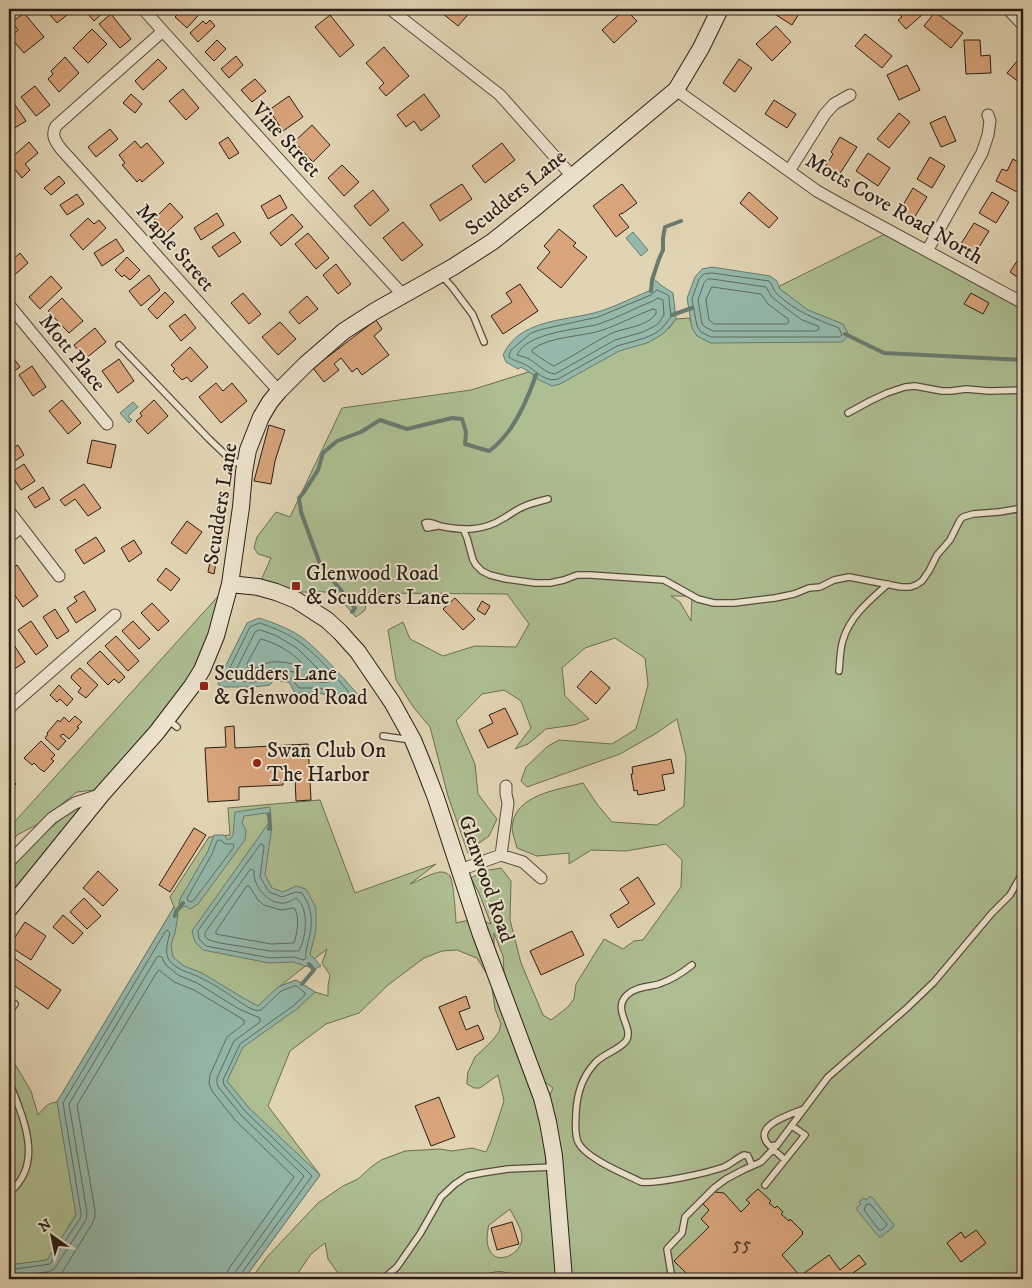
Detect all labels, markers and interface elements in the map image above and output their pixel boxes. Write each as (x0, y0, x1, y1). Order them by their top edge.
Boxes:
street label: Vine Street (245, 96, 327, 183)
street label: Scudders Lane (460, 144, 572, 242)
street label: Motts Cove Road North (800, 147, 988, 271)
street label: Maple Street (130, 199, 220, 297)
street label: Mott Place (33, 309, 111, 397)
street label: Scudders Lane (199, 441, 243, 567)
place label: Glenwood Road & Scudders Lane (306, 561, 450, 611)
marker: Glenwood Road & Scudders Lane (290, 580, 302, 592)
place label: Scudders Lane & Glenwood Road (214, 661, 368, 711)
marker: Scudders Lane & Glenwood Road (198, 680, 210, 692)
place label: Swan Club On The Harbor (267, 738, 386, 788)
marker: Swan Club On The Harbor (251, 757, 263, 769)
street label: Glenwood Road (452, 812, 520, 946)
north arrow (28, 1210, 78, 1260)
text: N (36, 1215, 56, 1237)
house number: 55 (733, 1233, 752, 1256)

